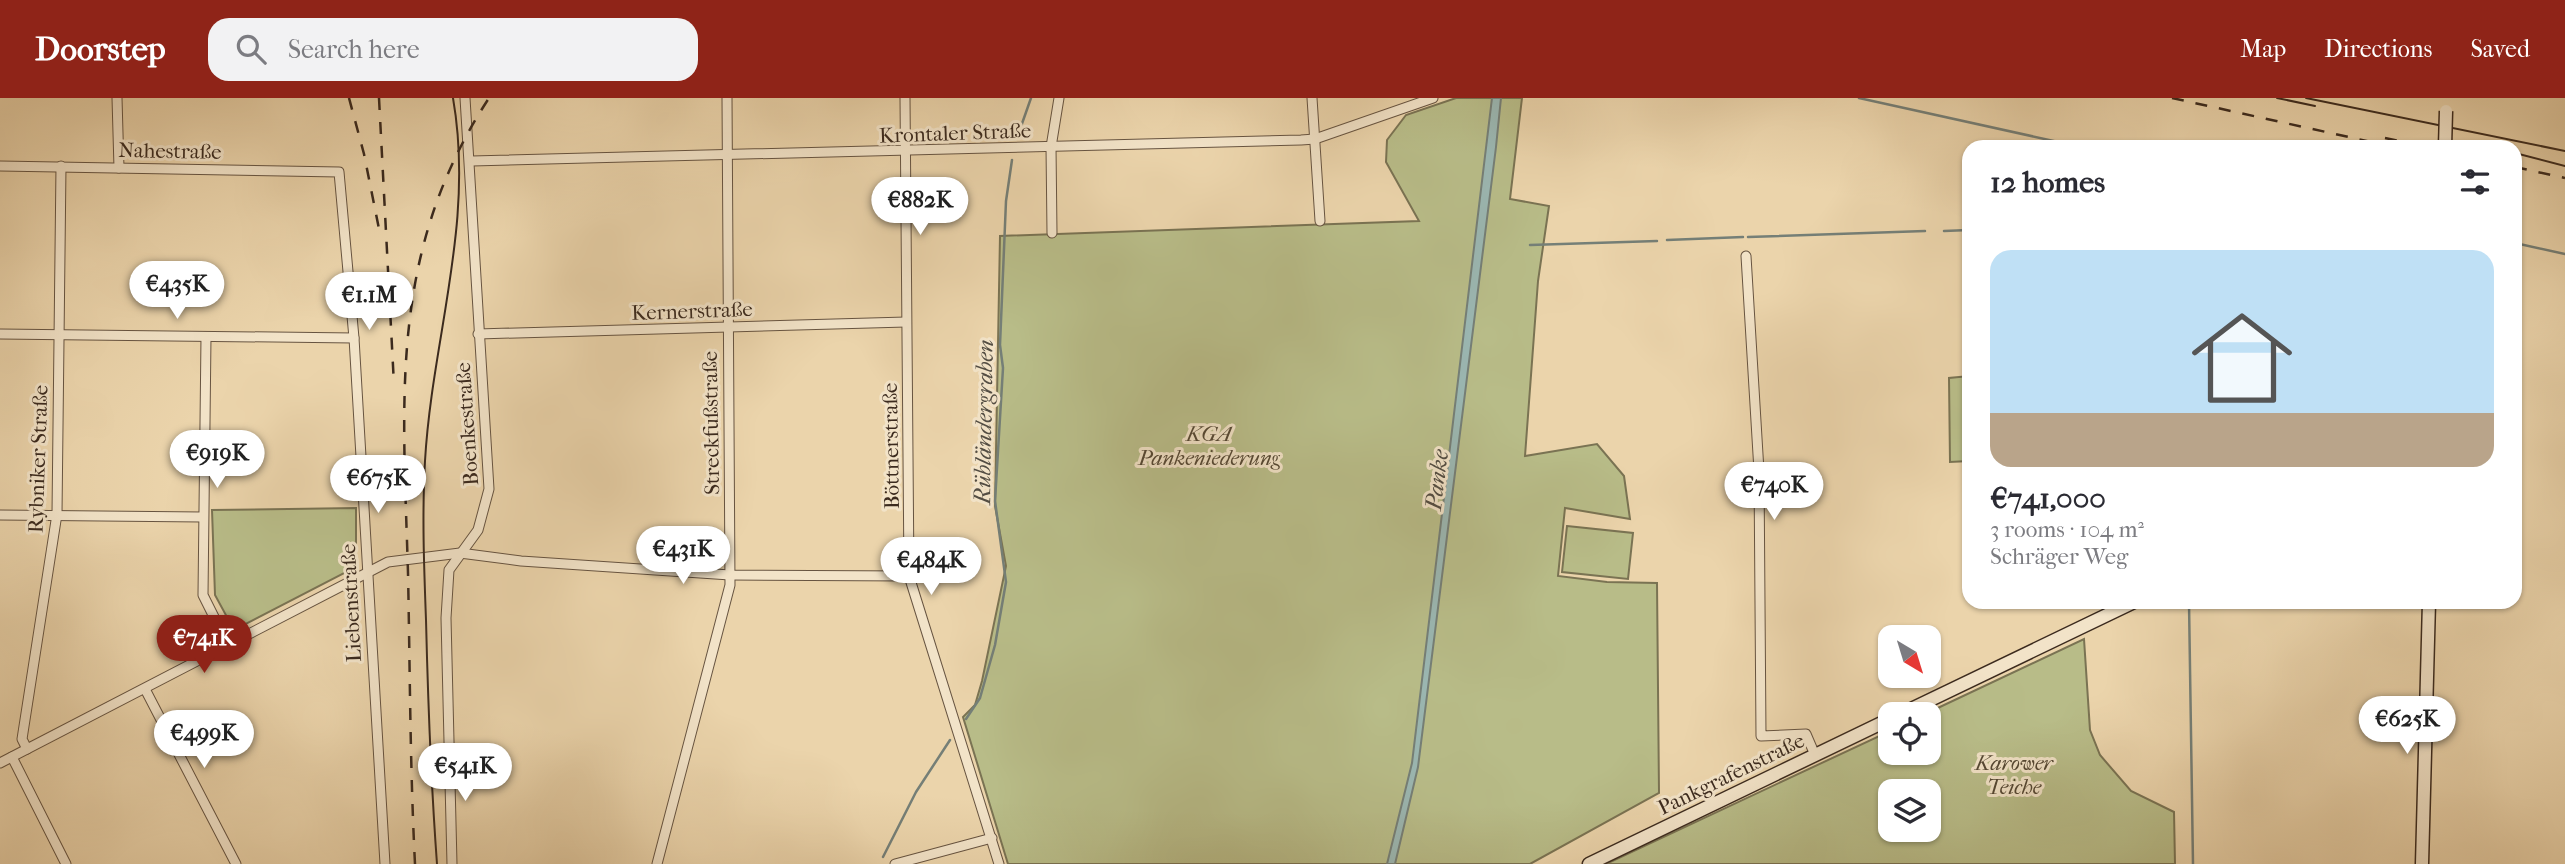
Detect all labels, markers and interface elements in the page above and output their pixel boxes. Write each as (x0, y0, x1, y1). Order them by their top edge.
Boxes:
search box (208, 18, 698, 81)
text: Doorstep (35, 30, 166, 69)
icon: search (232, 30, 270, 68)
text: Search here (288, 34, 420, 65)
text: Map (2240, 35, 2286, 63)
text: Directions (2324, 35, 2432, 63)
text: Saved (2470, 35, 2530, 63)
street label: Krontaler Straße (879, 118, 1031, 148)
street label: Nahestraße (118, 138, 222, 164)
icon: filters (2456, 163, 2494, 201)
text: 12 homes (1990, 165, 2105, 200)
pin: €882K (871, 178, 969, 237)
text: €882K (887, 186, 953, 213)
pin: €435K (128, 262, 226, 321)
text: €435K (145, 270, 209, 297)
pin: €1.1M (320, 272, 418, 332)
text: €1.1M (341, 281, 397, 308)
icon: home (2179, 295, 2305, 421)
street label: Kernerstraße (631, 297, 753, 325)
water label: Rübländergraben (969, 339, 999, 507)
street label: Streckfußstraße (698, 351, 724, 495)
street label: Boenkestraße (451, 362, 483, 486)
street label: Böttnerstraße (878, 383, 904, 509)
street label: Rybniker Straße (23, 385, 53, 533)
park label: KGA Pankeniederung (1137, 422, 1281, 470)
pin: €919K (168, 430, 266, 490)
text: €919K (186, 439, 248, 466)
water label: Panke (1420, 447, 1454, 513)
pin: €675K (329, 456, 427, 515)
pin: €740K (1725, 462, 1823, 522)
text: €675K (346, 464, 410, 491)
text: €740K (1740, 471, 1808, 498)
text: €741,000 (1990, 481, 2106, 516)
text: 3 rooms · 104 m² (1990, 516, 2144, 543)
pin: €431K (634, 526, 732, 586)
text: €431K (652, 535, 714, 562)
pin: €484K (882, 538, 980, 597)
street label: Liebenstraße (336, 543, 366, 663)
text: Schräger Weg (1990, 543, 2128, 570)
text: €484K (897, 546, 966, 573)
pin: €741K (155, 616, 253, 675)
text: €741K (173, 624, 235, 651)
north arrow (1878, 625, 1941, 688)
map controls (1878, 625, 1941, 842)
pin: €625K (2358, 696, 2456, 756)
button: locate (1878, 702, 1941, 765)
text: €625K (2375, 705, 2439, 732)
pin: €499K (155, 710, 253, 770)
text: €499K (170, 719, 238, 746)
street label: Pankgrafenstraße (1654, 728, 1808, 820)
pin: €541K (416, 744, 514, 803)
park label: Karower Teiche (1973, 751, 2054, 799)
text: €541K (434, 752, 496, 779)
button: layers (1878, 779, 1941, 842)

